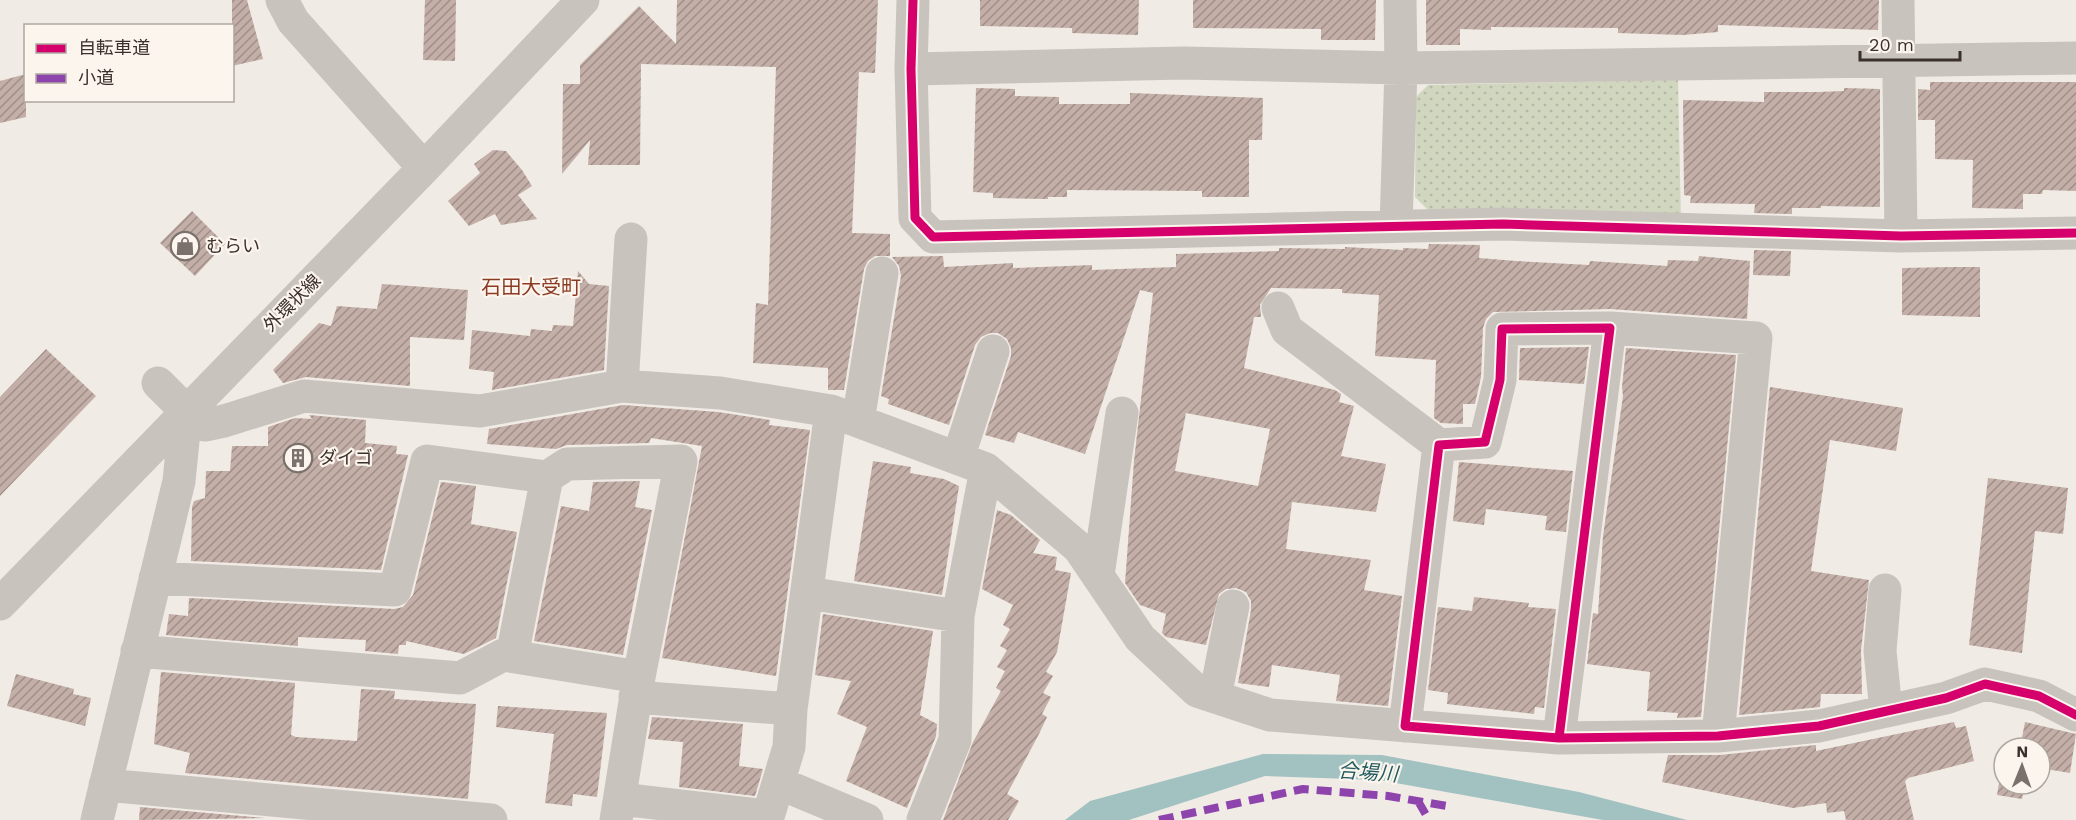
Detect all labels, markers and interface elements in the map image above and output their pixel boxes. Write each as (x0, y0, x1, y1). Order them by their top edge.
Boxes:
legend (24, 24, 234, 102)
scale bar (1860, 24, 1960, 62)
text: 20 m (1869, 34, 1914, 55)
text: 自転車道 (78, 37, 150, 58)
text: 小道 (78, 67, 114, 88)
shop icon: むらい (169, 230, 201, 262)
place label: むらい (206, 235, 260, 256)
street label: 外環状線 (259, 270, 325, 336)
district label: 石田大受町 (481, 275, 581, 299)
building icon: ダイゴ (282, 442, 314, 474)
place label: ダイゴ (319, 447, 373, 468)
north arrow (1992, 736, 2052, 796)
text: N (2016, 742, 2028, 761)
water label: 合場川 (1337, 758, 1401, 786)

